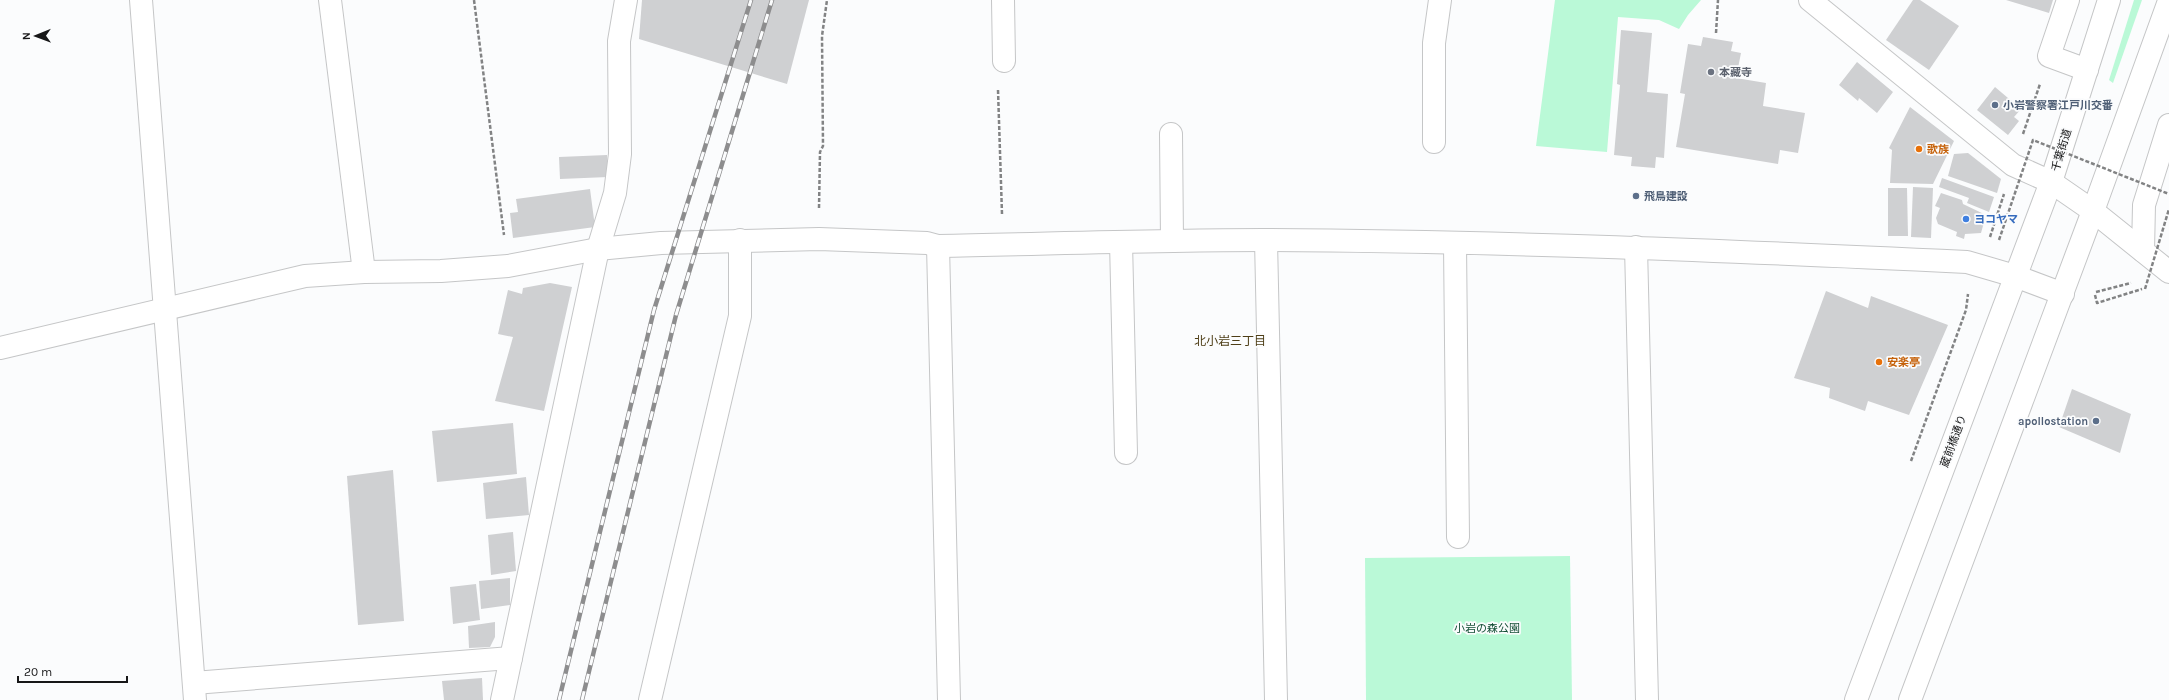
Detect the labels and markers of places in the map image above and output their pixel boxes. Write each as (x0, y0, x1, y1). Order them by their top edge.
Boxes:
place label: 本藏寺 (1719, 66, 1752, 79)
marker: 本藏寺 (1706, 67, 1716, 77)
place label: 小岩警察署江戸川交番 (2003, 99, 2113, 112)
marker: 小岩警察署江戸川交番 (1990, 100, 2000, 110)
place label: 歌族 (1927, 143, 1949, 156)
marker: 歌族 (1914, 144, 1924, 154)
place label: 飛鳥建設 (1644, 190, 1688, 203)
marker: 飛鳥建設 (1631, 191, 1641, 201)
place label: ヨコヤマ (1974, 213, 2018, 226)
marker: ヨコヤマ (1961, 214, 1971, 224)
place label: 安楽亭 (1887, 356, 1920, 369)
marker: 安楽亭 (1874, 357, 1884, 367)
place label: apollostation (2018, 415, 2088, 428)
marker: apollostation (2091, 416, 2101, 426)

